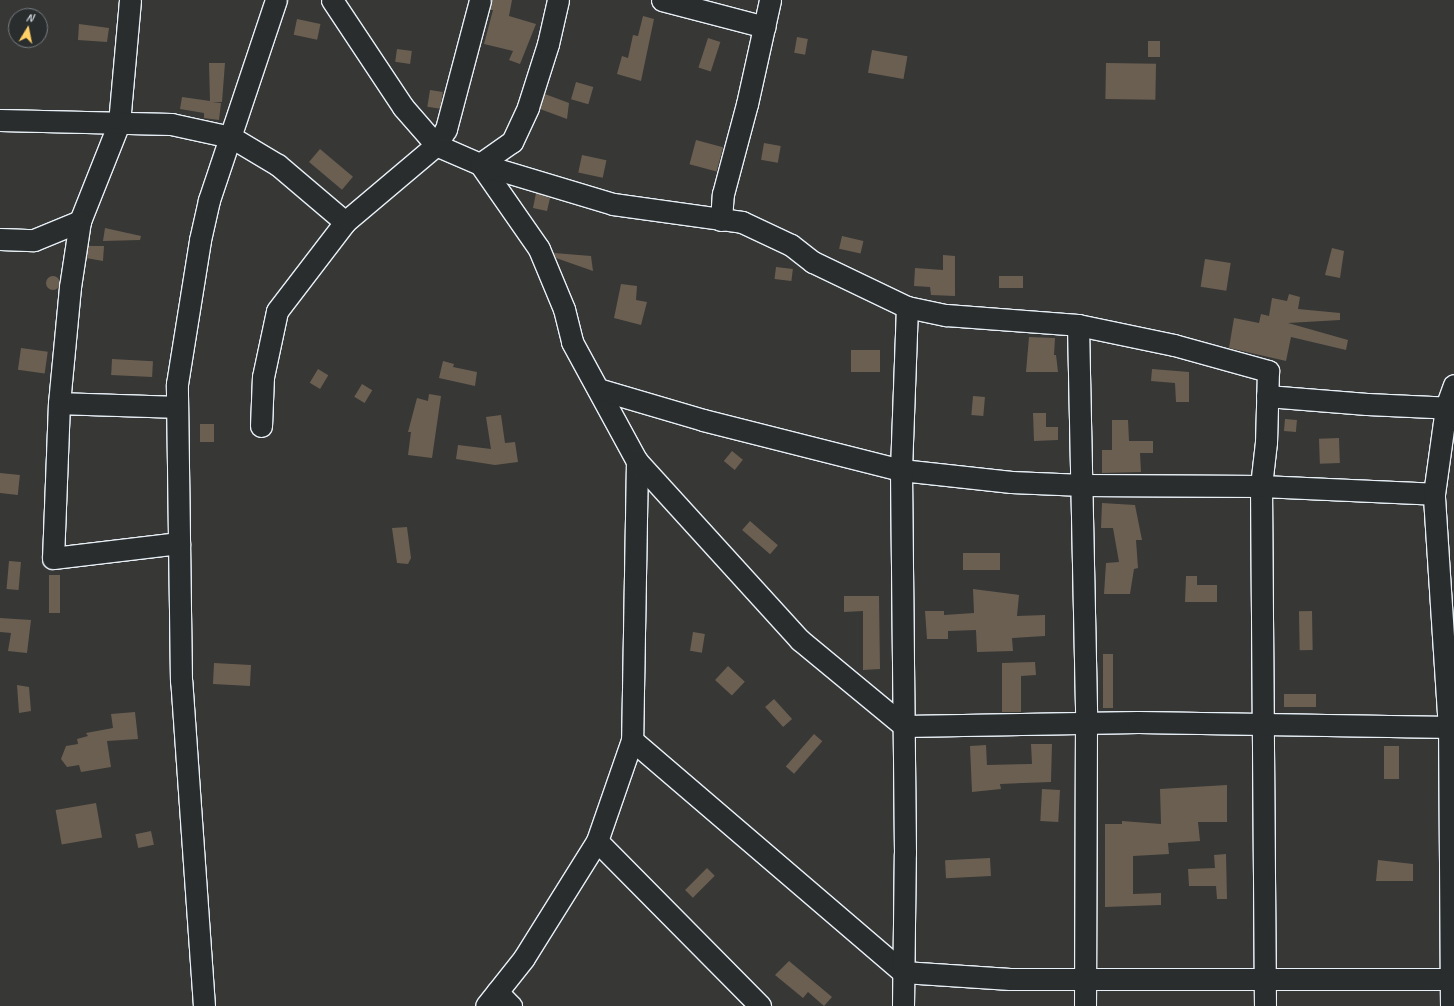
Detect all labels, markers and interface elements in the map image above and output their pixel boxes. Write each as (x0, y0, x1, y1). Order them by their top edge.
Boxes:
north arrow (8, 8, 48, 48)
text: N (25, 10, 34, 25)

